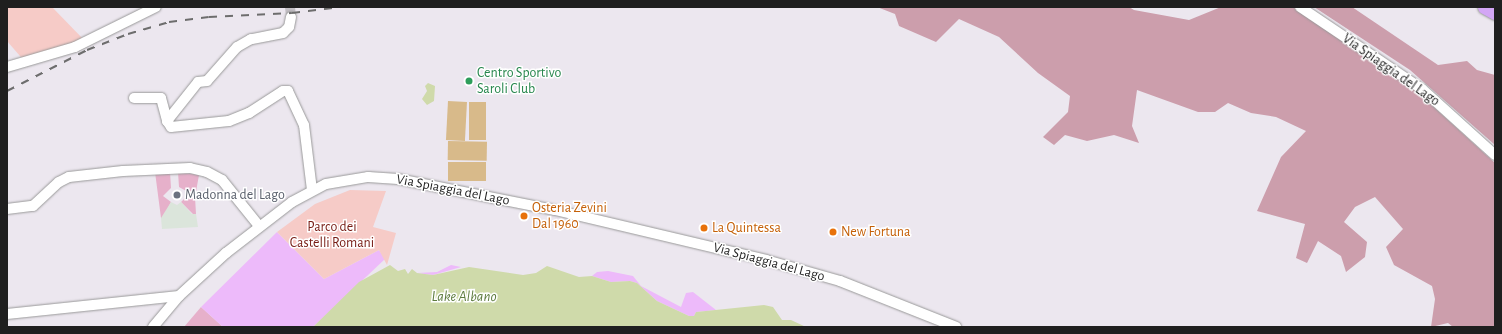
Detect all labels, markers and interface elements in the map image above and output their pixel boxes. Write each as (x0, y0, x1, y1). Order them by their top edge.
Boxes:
street label: Via Spiaggia del Lago (1339, 30, 1443, 110)
place label: Centro Sportivo Saroli Club (477, 65, 561, 98)
marker: Centro Sportivo Saroli Club (464, 76, 474, 86)
street label: Via Spiaggia del Lago (395, 171, 511, 209)
place label: Madonna del Lago (185, 187, 285, 203)
marker: Madonna del Lago (172, 190, 182, 200)
place label: Osteria Zevini Dal 1960 (532, 200, 607, 232)
marker: Osteria Zevini Dal 1960 (519, 211, 529, 221)
park label: Parco dei Castelli Romani (290, 219, 374, 252)
place label: La Quintessa (712, 220, 781, 236)
marker: La Quintessa (699, 223, 709, 233)
place label: New Fortuna (841, 224, 910, 240)
marker: New Fortuna (828, 227, 838, 237)
street label: Via Spiaggia del Lago (711, 239, 827, 285)
water label: Lake Albano (431, 288, 497, 306)

